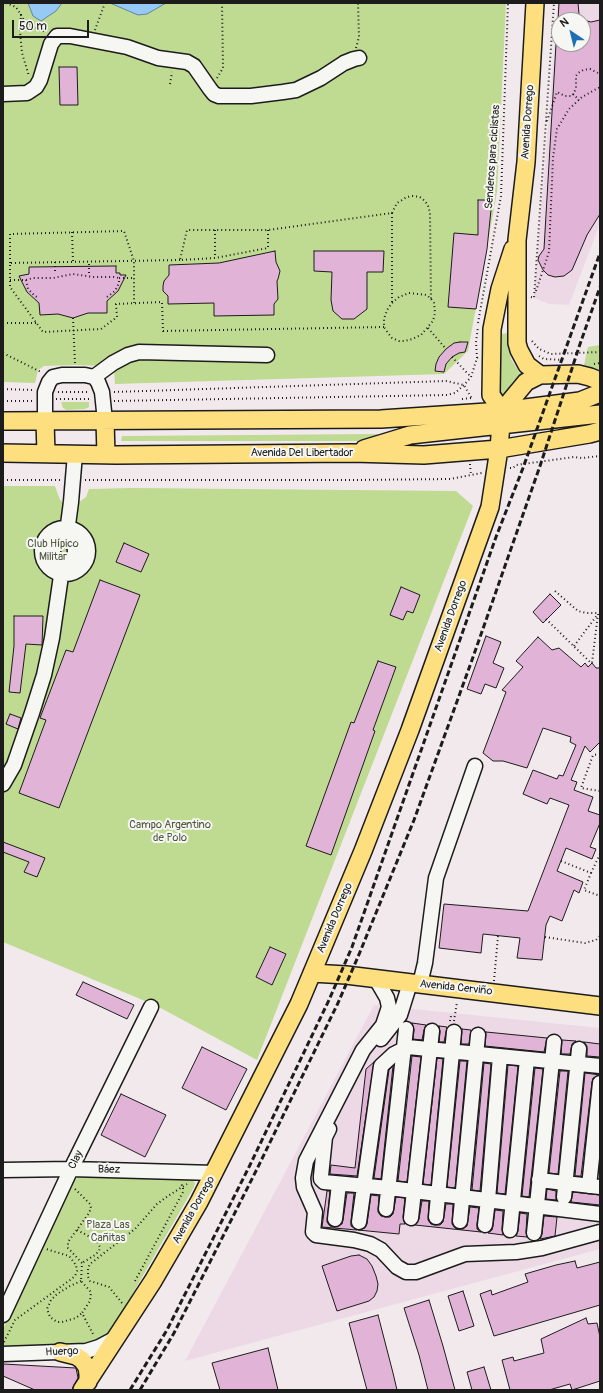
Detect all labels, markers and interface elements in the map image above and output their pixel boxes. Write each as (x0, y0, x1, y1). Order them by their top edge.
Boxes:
scale bar (14, 12, 91, 38)
north arrow (551, 12, 591, 52)
text: N (558, 15, 571, 30)
text: 50 m (19, 19, 47, 34)
street label: Avenida Dorrego (519, 84, 537, 160)
street label: Senderos para ciclistas (483, 104, 503, 210)
street label: Avenida Del Libertador (251, 446, 353, 460)
park label: Club Hípico Militar (27, 537, 79, 563)
street label: Avenida Dorrego (432, 579, 470, 653)
park label: Campo Argentino de Polo (129, 818, 211, 844)
street label: Avenida Dorrego (314, 881, 356, 955)
street label: Avenida Cerviño (419, 978, 493, 998)
street label: Clay (66, 1148, 86, 1172)
street label: Báez (98, 1163, 120, 1177)
street label: Avenida Dorrego (170, 1174, 218, 1246)
park label: Plaza Las Cañitas (86, 1218, 130, 1244)
street label: Huergo (45, 1345, 79, 1359)

